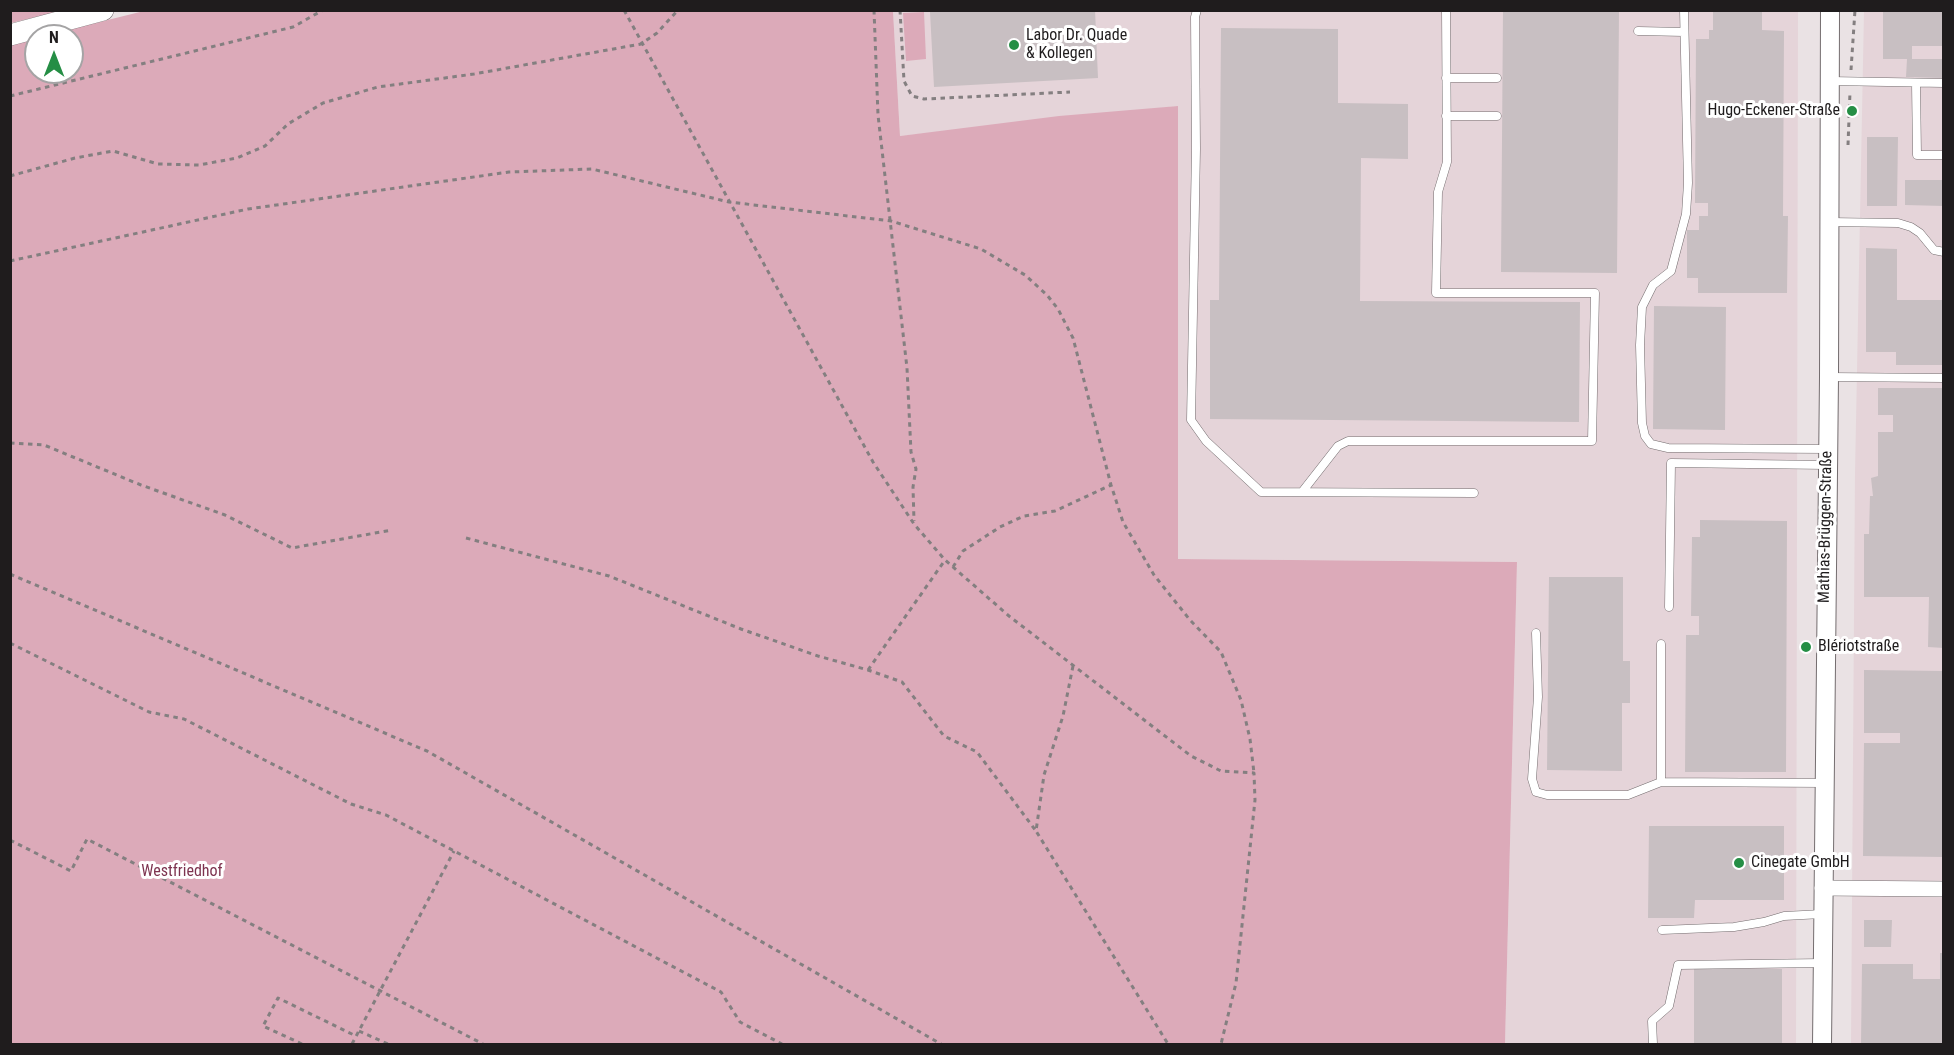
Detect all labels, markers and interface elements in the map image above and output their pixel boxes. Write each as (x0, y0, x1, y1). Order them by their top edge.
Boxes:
north arrow (24, 24, 84, 84)
place label: Labor Dr. Quade & Kollegen (1026, 26, 1127, 64)
text: N (49, 28, 59, 47)
marker: Labor Dr. Quade & Kollegen (1007, 38, 1021, 52)
place label: Hugo-Eckener-Straße (1708, 101, 1840, 121)
marker: Hugo-Eckener-Straße (1845, 104, 1859, 118)
street label: Mathias-Brüggen-Straße (1815, 451, 1837, 603)
place label: Blériotstraße (1818, 637, 1899, 657)
marker: Blériotstraße (1799, 640, 1813, 654)
place label: Cinegate GmbH (1751, 853, 1850, 873)
marker: Cinegate GmbH (1732, 856, 1746, 870)
park label: Westfriedhof (141, 862, 223, 882)

